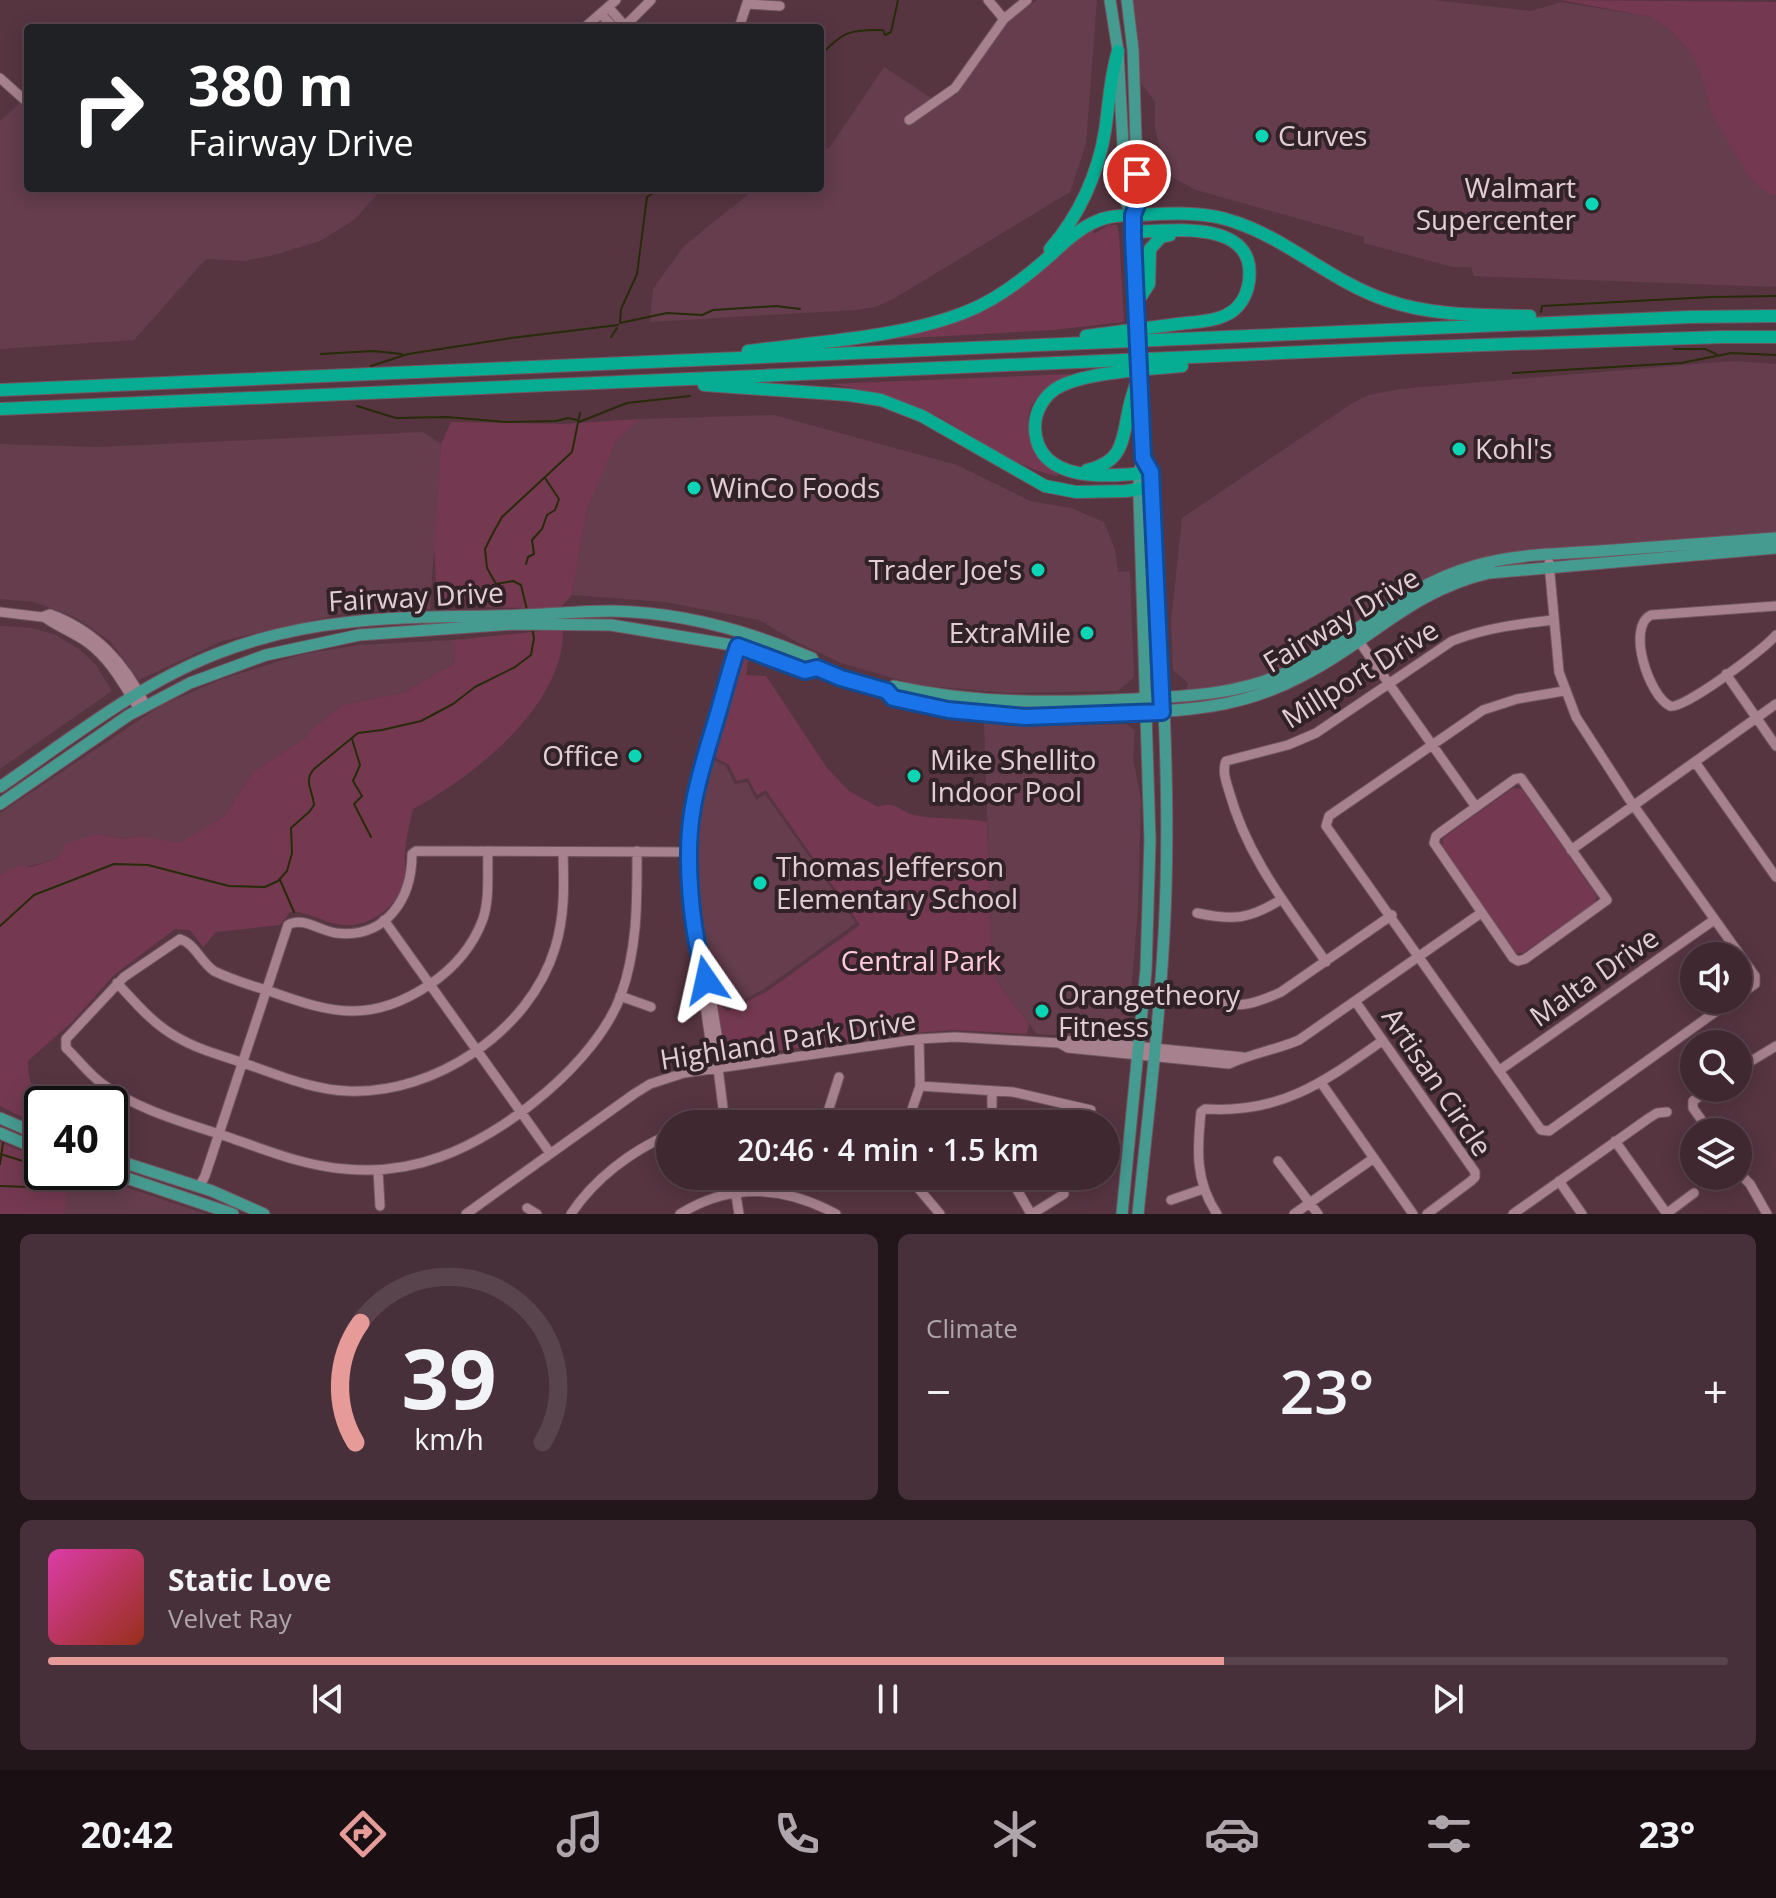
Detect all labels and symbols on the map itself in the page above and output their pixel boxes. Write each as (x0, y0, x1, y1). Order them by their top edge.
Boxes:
place label: Curves (1278, 116, 1367, 154)
marker: Curves (1253, 127, 1271, 145)
pin (1103, 140, 1171, 208)
place label: Walmart Supercenter (1416, 168, 1577, 238)
marker: Walmart Supercenter (1583, 195, 1601, 213)
place label: Kohl's (1475, 429, 1553, 467)
marker: Kohl's (1450, 440, 1468, 458)
place label: WinCo Foods (710, 468, 880, 506)
marker: WinCo Foods (685, 479, 703, 497)
place label: Trader Joe's (868, 550, 1022, 588)
street label: Fairway Drive (1255, 558, 1426, 681)
marker: Trader Joe's (1029, 561, 1047, 579)
street label: Fairway Drive (327, 572, 505, 620)
street label: Millport Drive (1274, 610, 1445, 736)
place label: ExtraMile (949, 613, 1071, 651)
marker: ExtraMile (1078, 624, 1096, 642)
place label: Office (542, 736, 619, 774)
place label: Mike Shellito Indoor Pool (930, 740, 1096, 810)
marker: Office (626, 747, 644, 765)
marker: Mike Shellito Indoor Pool (905, 767, 923, 785)
place label: Thomas Jefferson Elementary School (776, 847, 1018, 917)
marker: Thomas Jefferson Elementary School (751, 874, 769, 892)
street label: Malta Drive (1521, 918, 1665, 1035)
position arrow (664, 938, 748, 1022)
park label: Central Park (841, 941, 1001, 979)
place label: Orangetheory Fitness (1058, 975, 1241, 1045)
street label: Highland Park Drive (657, 1000, 919, 1078)
street label: Artisan Circle (1374, 1000, 1502, 1163)
marker: Orangetheory Fitness (1033, 1002, 1051, 1020)
speed limit sign: 40 (24, 1086, 128, 1190)

